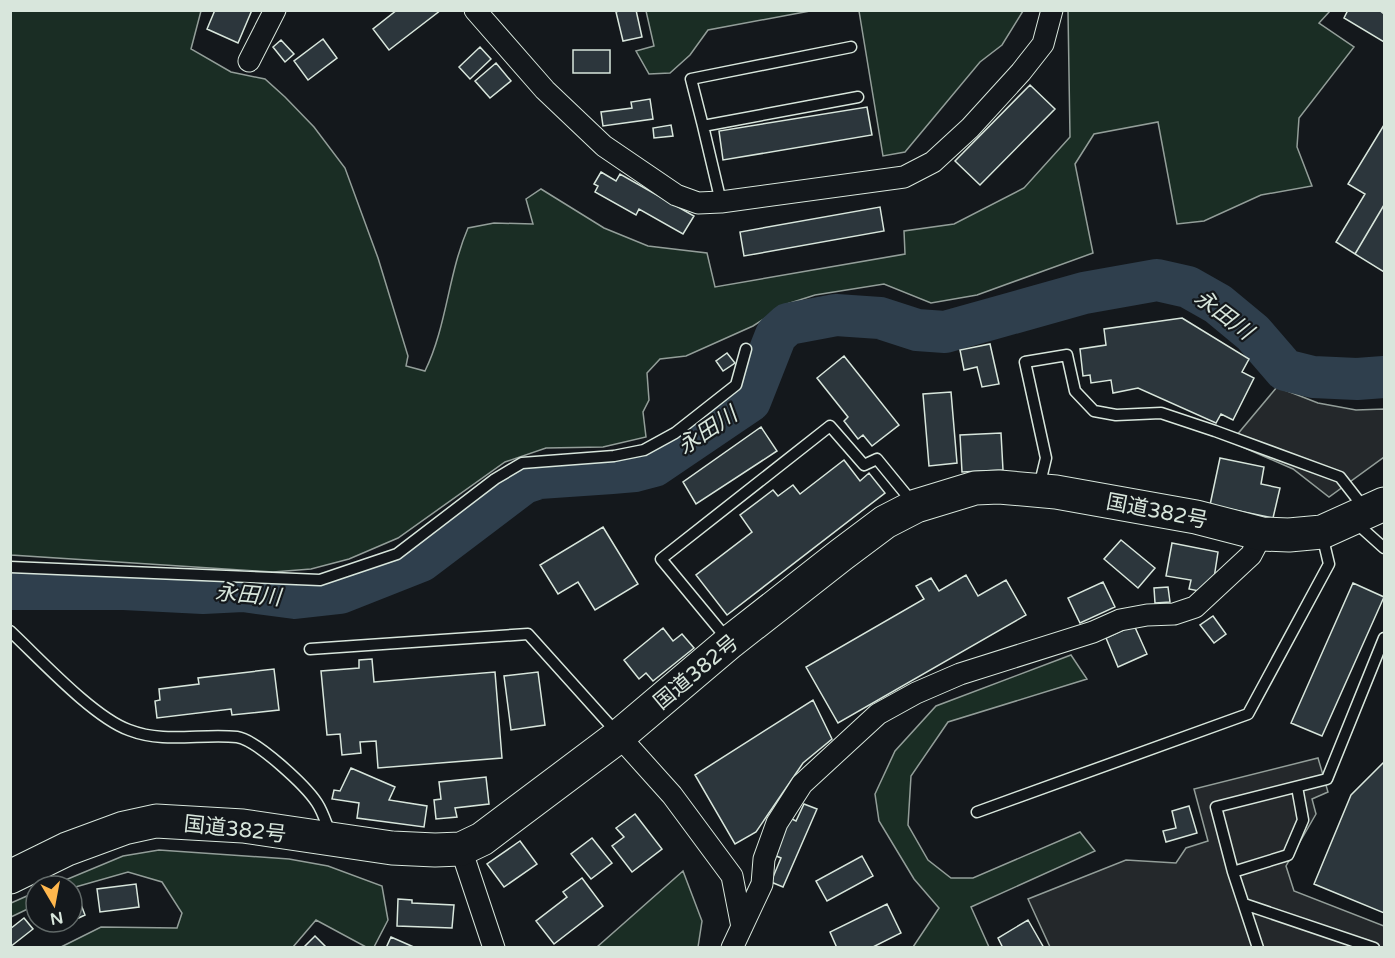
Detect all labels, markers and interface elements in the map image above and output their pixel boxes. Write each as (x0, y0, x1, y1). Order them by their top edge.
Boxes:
water label: 永田川 (1189, 285, 1259, 346)
water label: 永田川 (673, 400, 744, 460)
street label: 国道382号 (1104, 489, 1210, 534)
water label: 永田川 (214, 579, 284, 611)
street label: 国道382号 (649, 630, 744, 715)
street label: 国道382号 (183, 812, 287, 847)
north arrow (24, 874, 84, 934)
text: N (48, 907, 64, 929)

